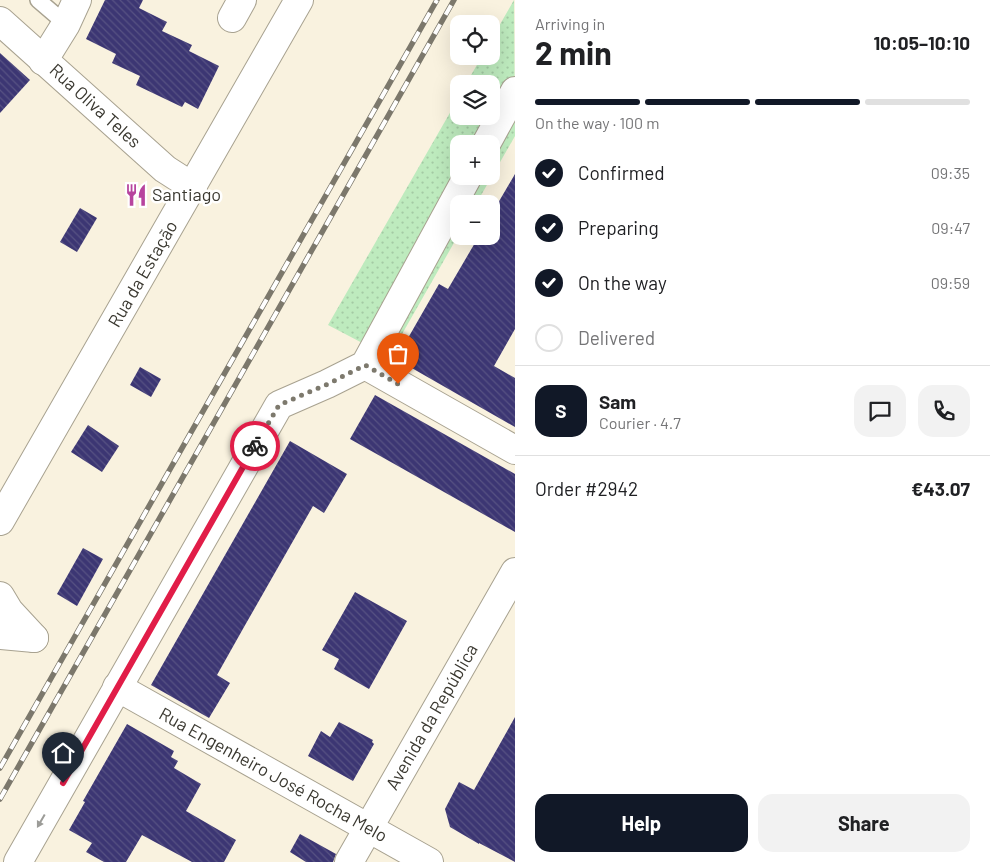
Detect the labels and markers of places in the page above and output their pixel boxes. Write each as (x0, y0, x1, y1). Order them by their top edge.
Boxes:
restaurant icon: Santiago (123, 182, 149, 208)
place label: Santiago (152, 183, 221, 205)
pin (377, 333, 419, 384)
pin (42, 732, 84, 783)

